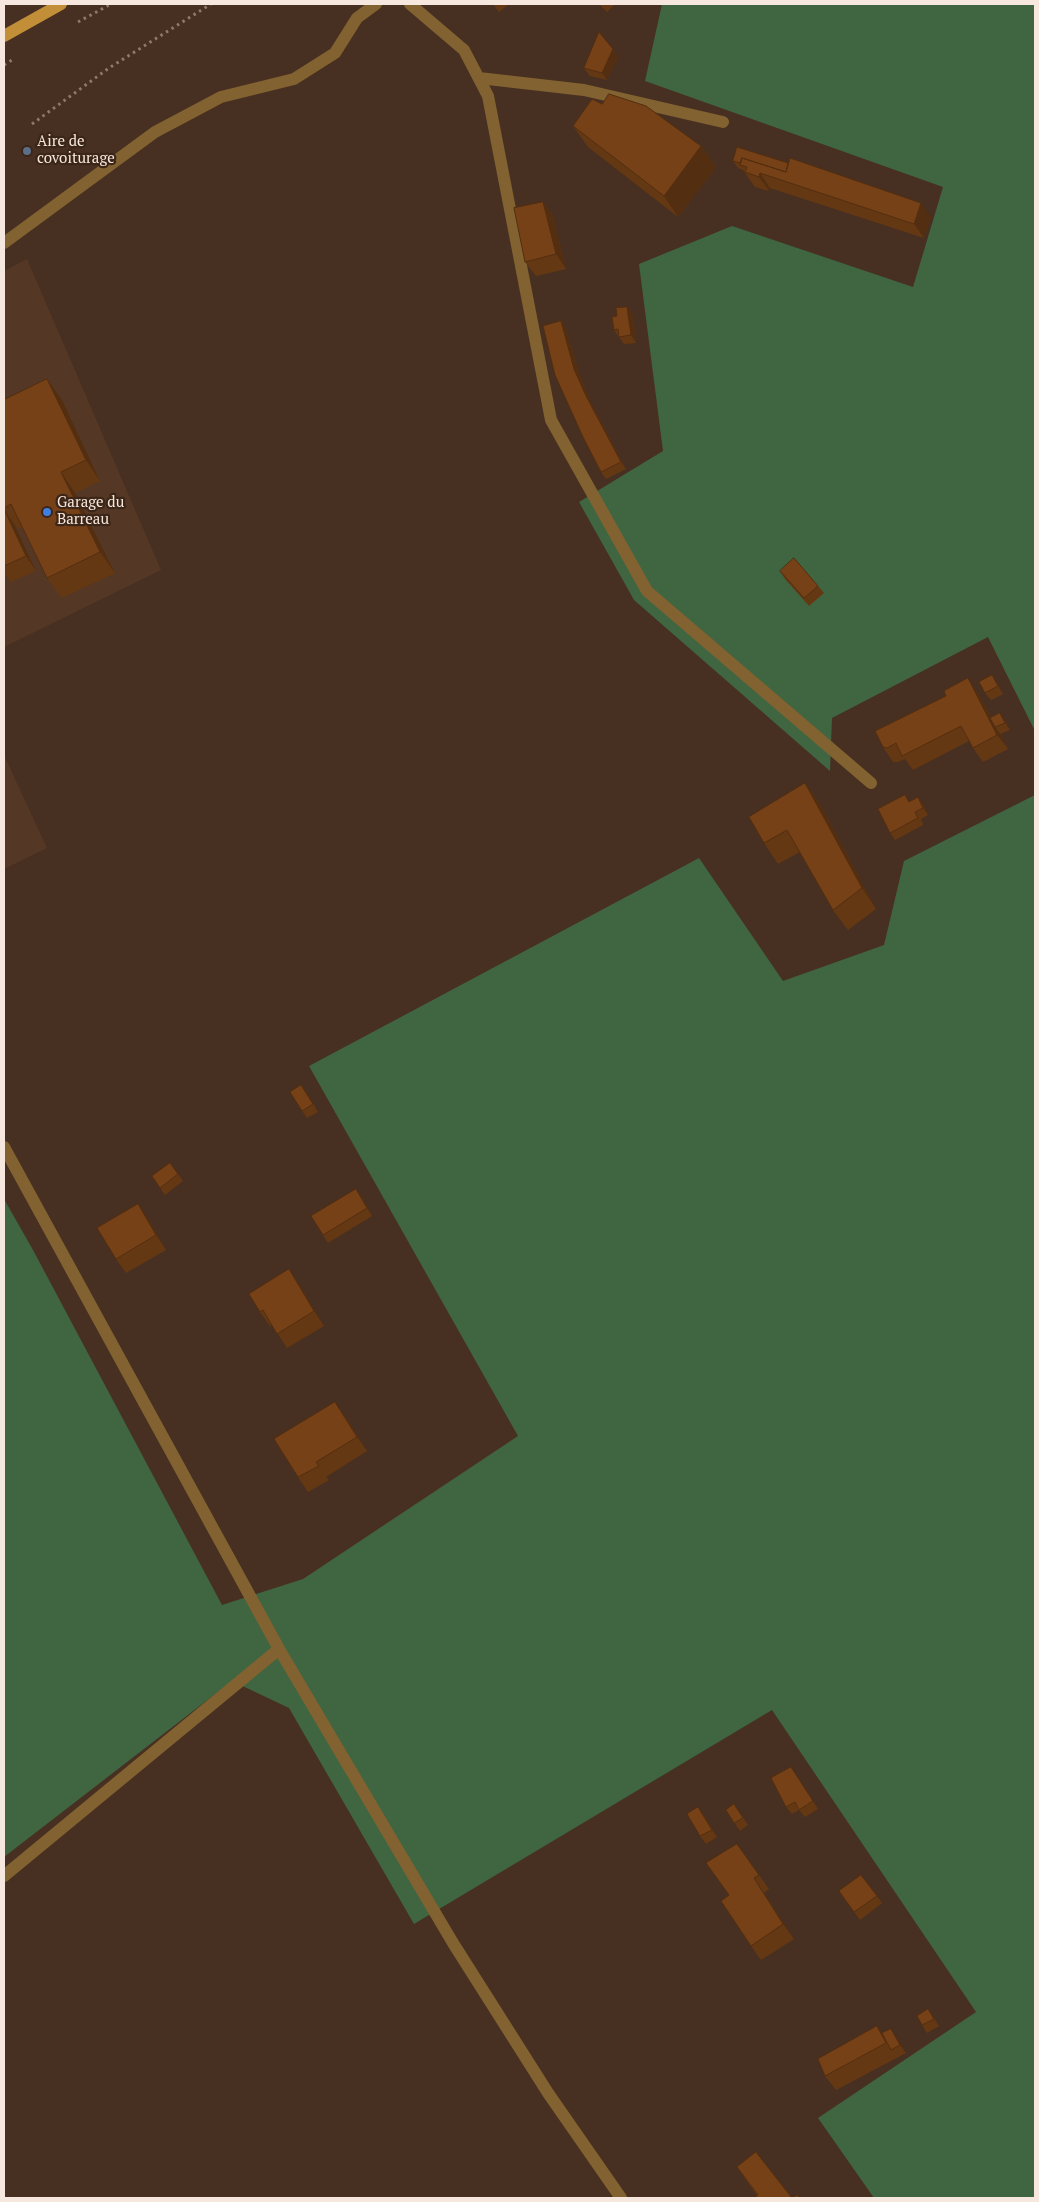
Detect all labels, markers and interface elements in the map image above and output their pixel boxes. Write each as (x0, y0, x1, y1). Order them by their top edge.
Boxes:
place label: Aire de covoiturage (37, 133, 115, 168)
marker: Aire de covoiturage (21, 145, 33, 157)
place label: Garage du Barreau (57, 494, 124, 529)
marker: Garage du Barreau (41, 506, 53, 518)

